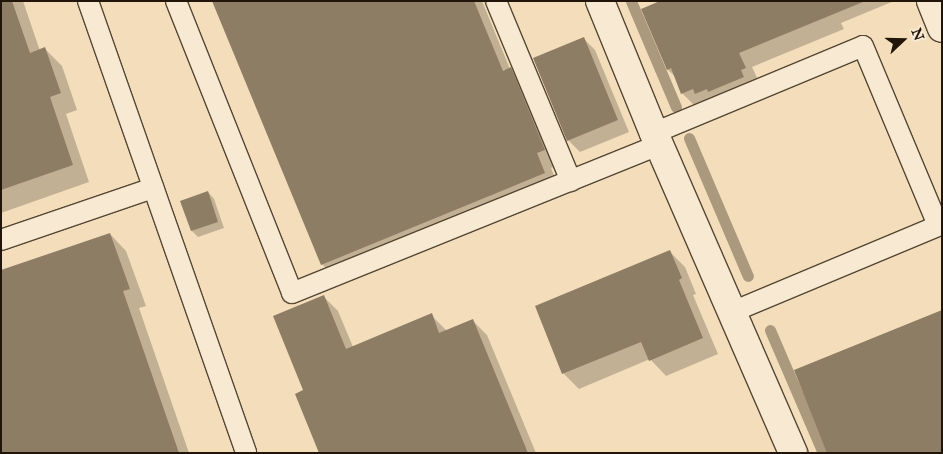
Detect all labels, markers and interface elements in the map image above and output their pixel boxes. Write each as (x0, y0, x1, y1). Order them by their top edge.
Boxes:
north arrow (878, 15, 928, 65)
text: N (907, 26, 928, 43)

